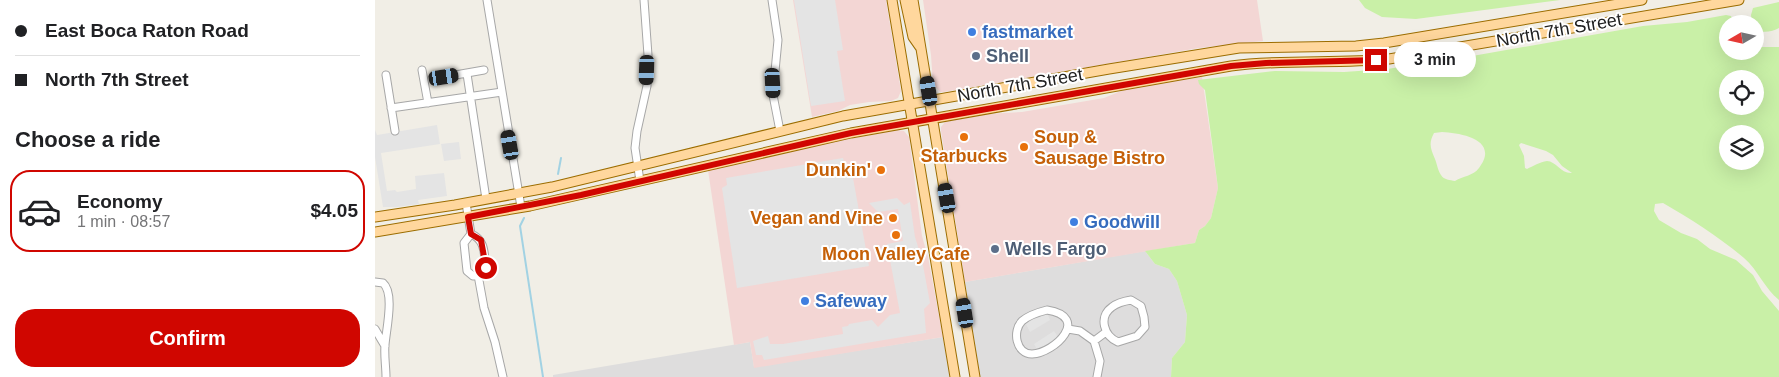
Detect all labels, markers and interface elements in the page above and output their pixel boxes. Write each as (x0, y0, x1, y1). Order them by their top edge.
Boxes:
street label: North 7th Street (1495, 9, 1623, 51)
north arrow (1719, 15, 1764, 60)
map controls (1719, 15, 1764, 170)
text: East Boca Raton Road (45, 20, 249, 41)
place label: fastmarket (982, 22, 1073, 42)
marker: fastmarket (966, 26, 978, 38)
callout: 3 min (1393, 42, 1476, 78)
place label: Shell (986, 46, 1029, 66)
route end (1365, 49, 1387, 71)
marker: Shell (970, 50, 982, 62)
text: 3 min (1414, 51, 1456, 68)
car (638, 55, 655, 85)
street label: North 7th Street (956, 64, 1084, 106)
car (428, 67, 459, 87)
car (764, 68, 781, 98)
text: North 7th Street (45, 69, 189, 90)
button: locate (1719, 70, 1764, 115)
car (919, 75, 938, 107)
button: layers (1719, 125, 1764, 170)
text: Choose a ride (15, 127, 160, 152)
place label: Soup & Sausage Bistro (1034, 127, 1165, 168)
car (500, 129, 519, 161)
marker: Starbucks (958, 131, 970, 143)
marker: Soup & Sausage Bistro (1018, 141, 1030, 153)
place label: Starbucks (920, 146, 1008, 166)
place label: Dunkin' (806, 160, 871, 180)
marker: Dunkin' (875, 164, 887, 176)
car (937, 182, 956, 214)
icon: car (17, 189, 62, 234)
text: Economy (77, 191, 163, 212)
text: $4.05 (310, 200, 358, 221)
place label: Vegan and Vine (750, 208, 883, 228)
marker: Vegan and Vine (887, 212, 899, 224)
place label: Goodwill (1084, 212, 1160, 232)
text: 1 min · 08:57 (77, 213, 170, 230)
marker: Goodwill (1068, 216, 1080, 228)
marker: Moon Valley Cafe (890, 229, 902, 241)
place label: Wells Fargo (1005, 239, 1107, 259)
marker: Wells Fargo (989, 243, 1001, 255)
place label: Moon Valley Cafe (822, 244, 970, 264)
route start (475, 257, 497, 279)
place label: Safeway (815, 291, 887, 311)
marker: Safeway (799, 295, 811, 307)
car (955, 297, 974, 329)
button: Confirm (15, 309, 360, 367)

